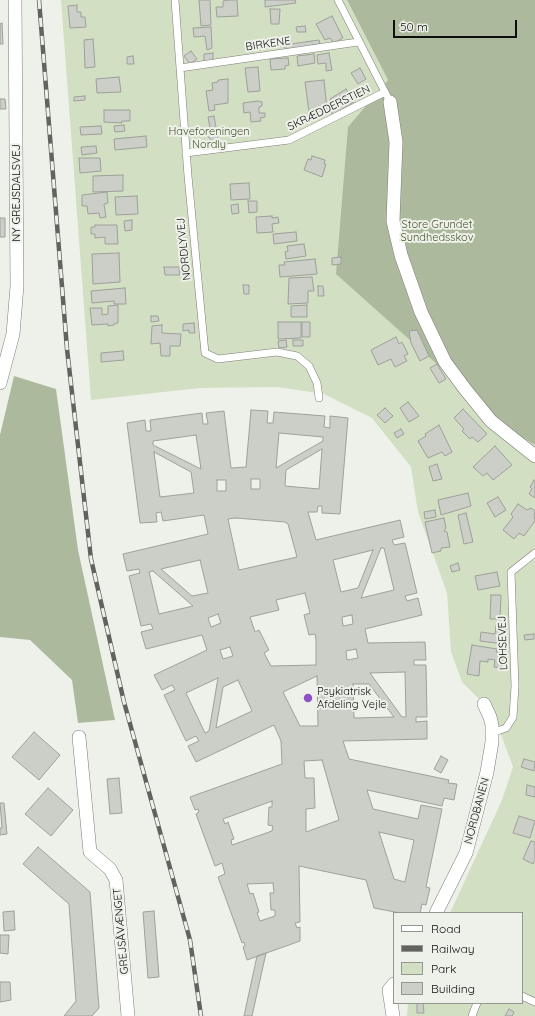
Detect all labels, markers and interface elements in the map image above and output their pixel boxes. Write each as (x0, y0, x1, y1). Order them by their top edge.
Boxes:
scale bar (395, 12, 519, 38)
text: 50 m (400, 19, 428, 34)
street label: BIRKENE (245, 34, 291, 54)
street label: SKRÆDDERSTIEN (286, 82, 372, 134)
park label: Haveforeningen Nordly (168, 125, 250, 151)
street label: NY GREJSDALSVEJ (10, 144, 24, 242)
street label: NORDLYVEJ (174, 217, 194, 281)
park label: Store Grundet Sundhedsskov (401, 218, 473, 244)
street label: LOHSEVEJ (495, 616, 511, 670)
place label: Psykiatrisk Afdeling Vejle (317, 685, 387, 711)
marker: Psykiatrisk Afdeling Vejle (302, 692, 314, 704)
street label: NORDBANEN (462, 776, 492, 846)
street label: GREJSÅVÆNGET (111, 887, 131, 975)
legend (393, 912, 523, 1004)
text: Road (431, 921, 461, 936)
text: Railway (431, 941, 475, 956)
text: Park (431, 961, 456, 976)
text: Building (431, 981, 475, 996)

